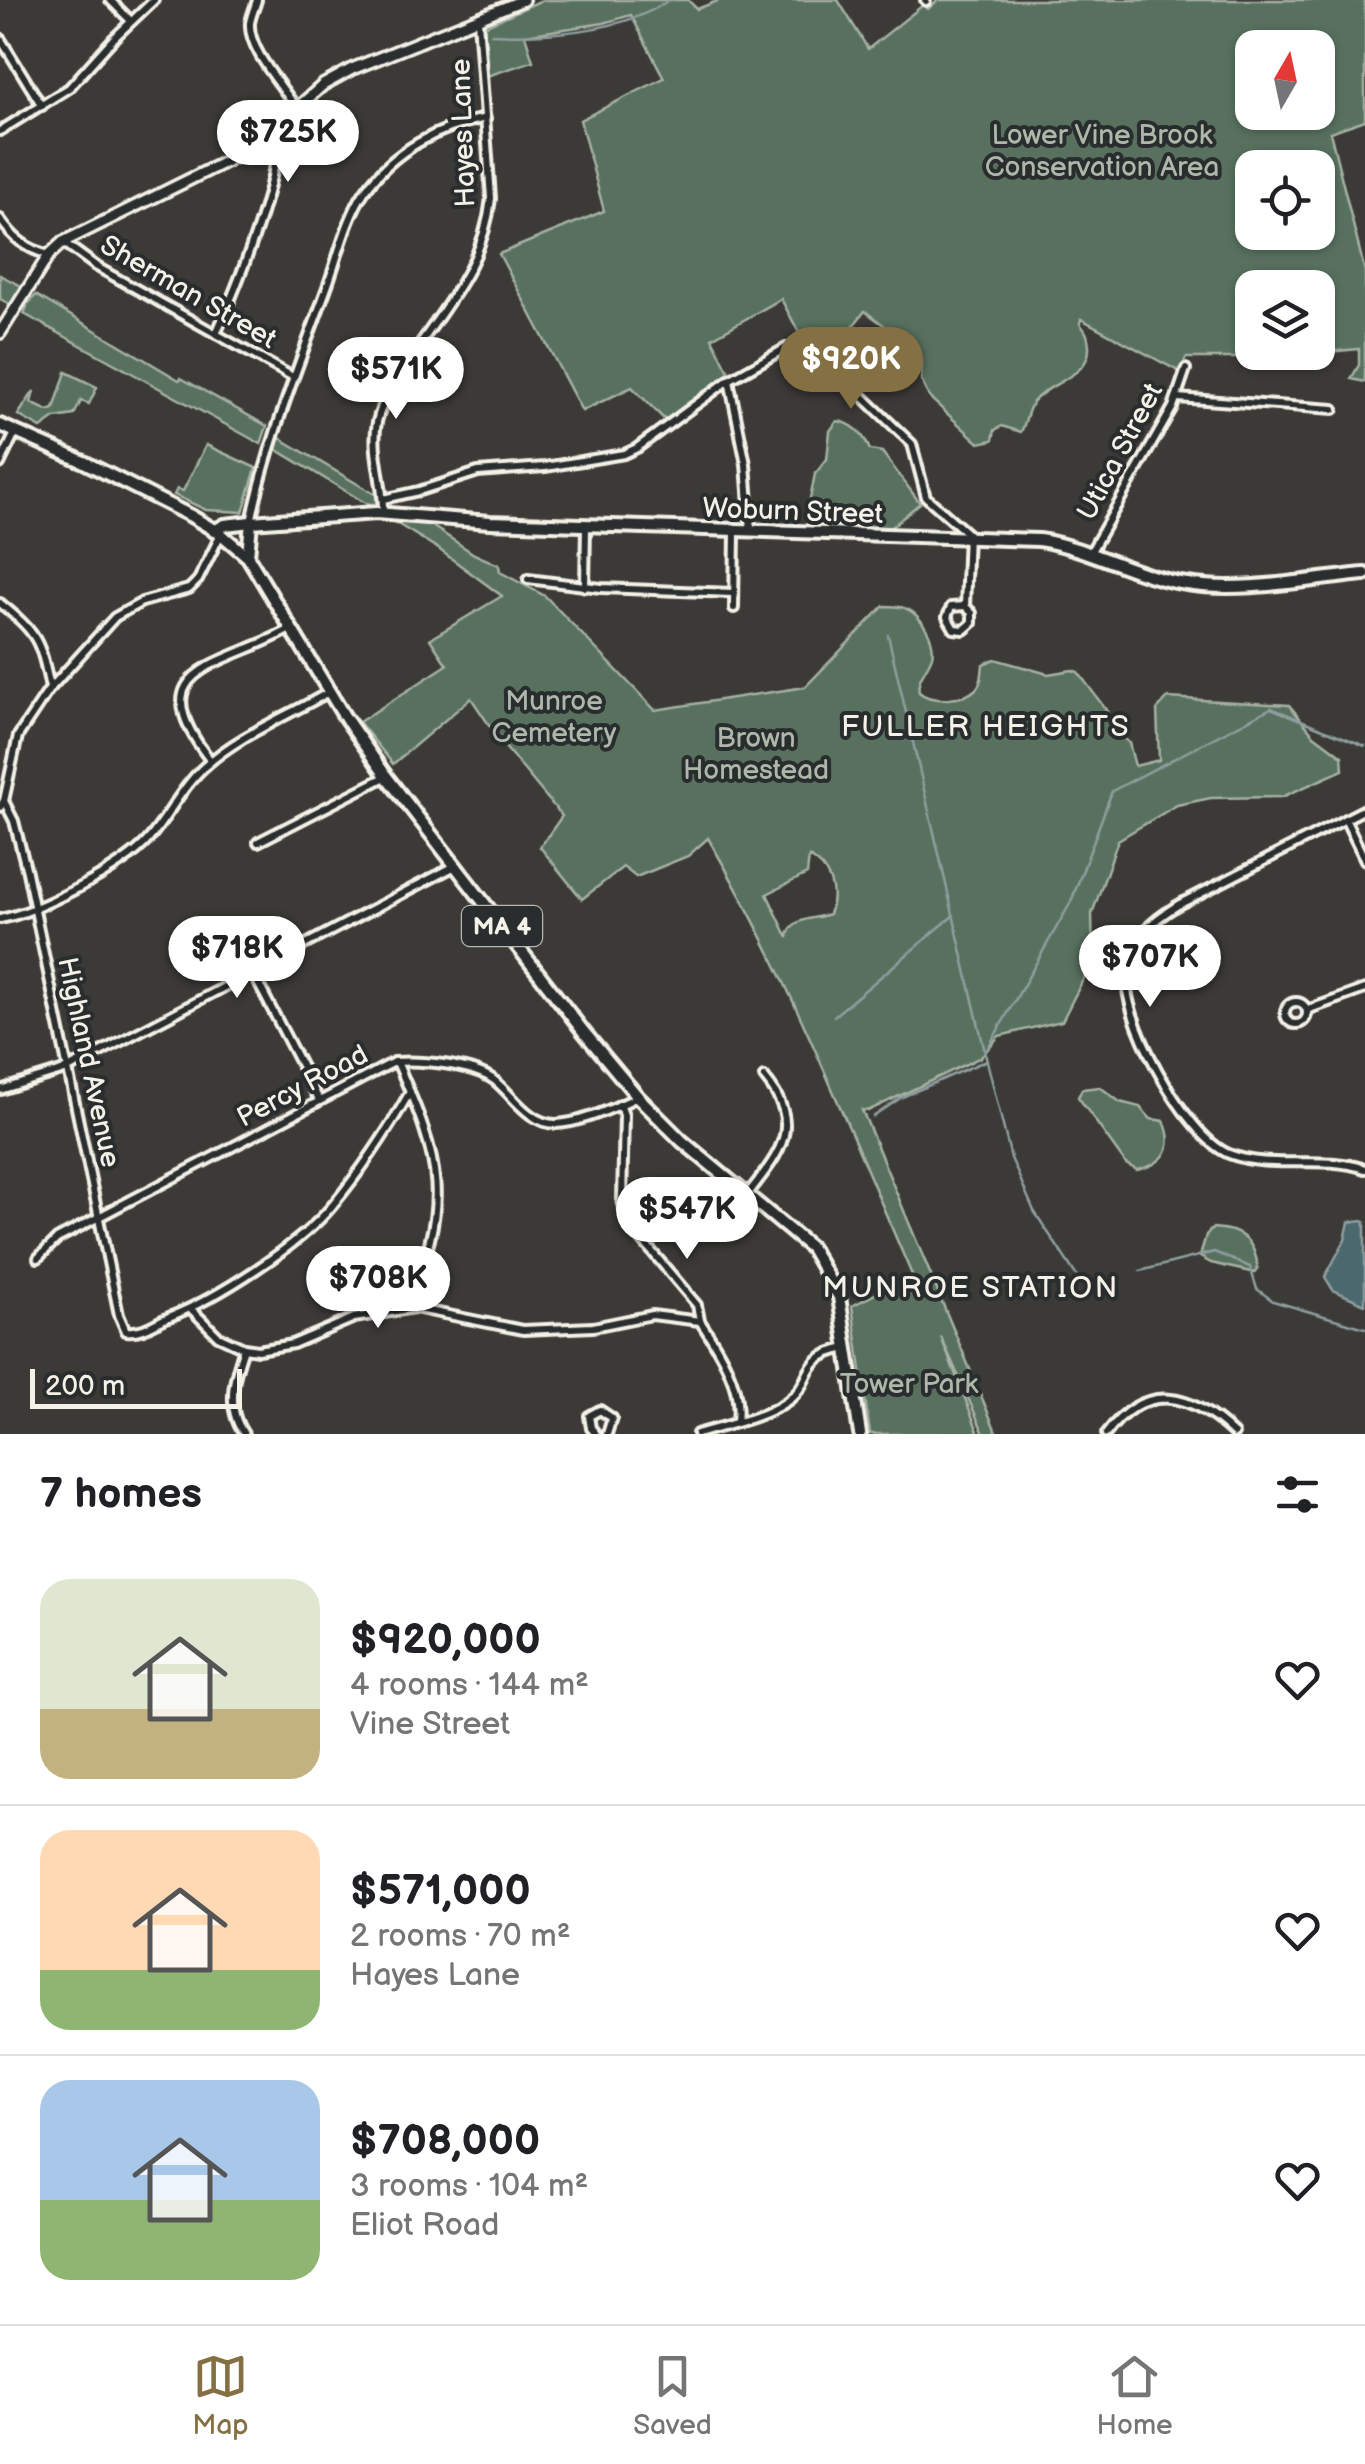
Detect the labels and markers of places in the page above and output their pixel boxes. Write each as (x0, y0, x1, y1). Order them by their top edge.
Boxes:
pin: $725K (218, 100, 358, 185)
pin: $920K (781, 327, 921, 412)
pin: $571K (326, 337, 466, 422)
pin: $718K (167, 916, 307, 1001)
pin: $707K (1080, 925, 1220, 1010)
pin: $547K (617, 1177, 757, 1262)
pin: $708K (308, 1246, 448, 1331)

